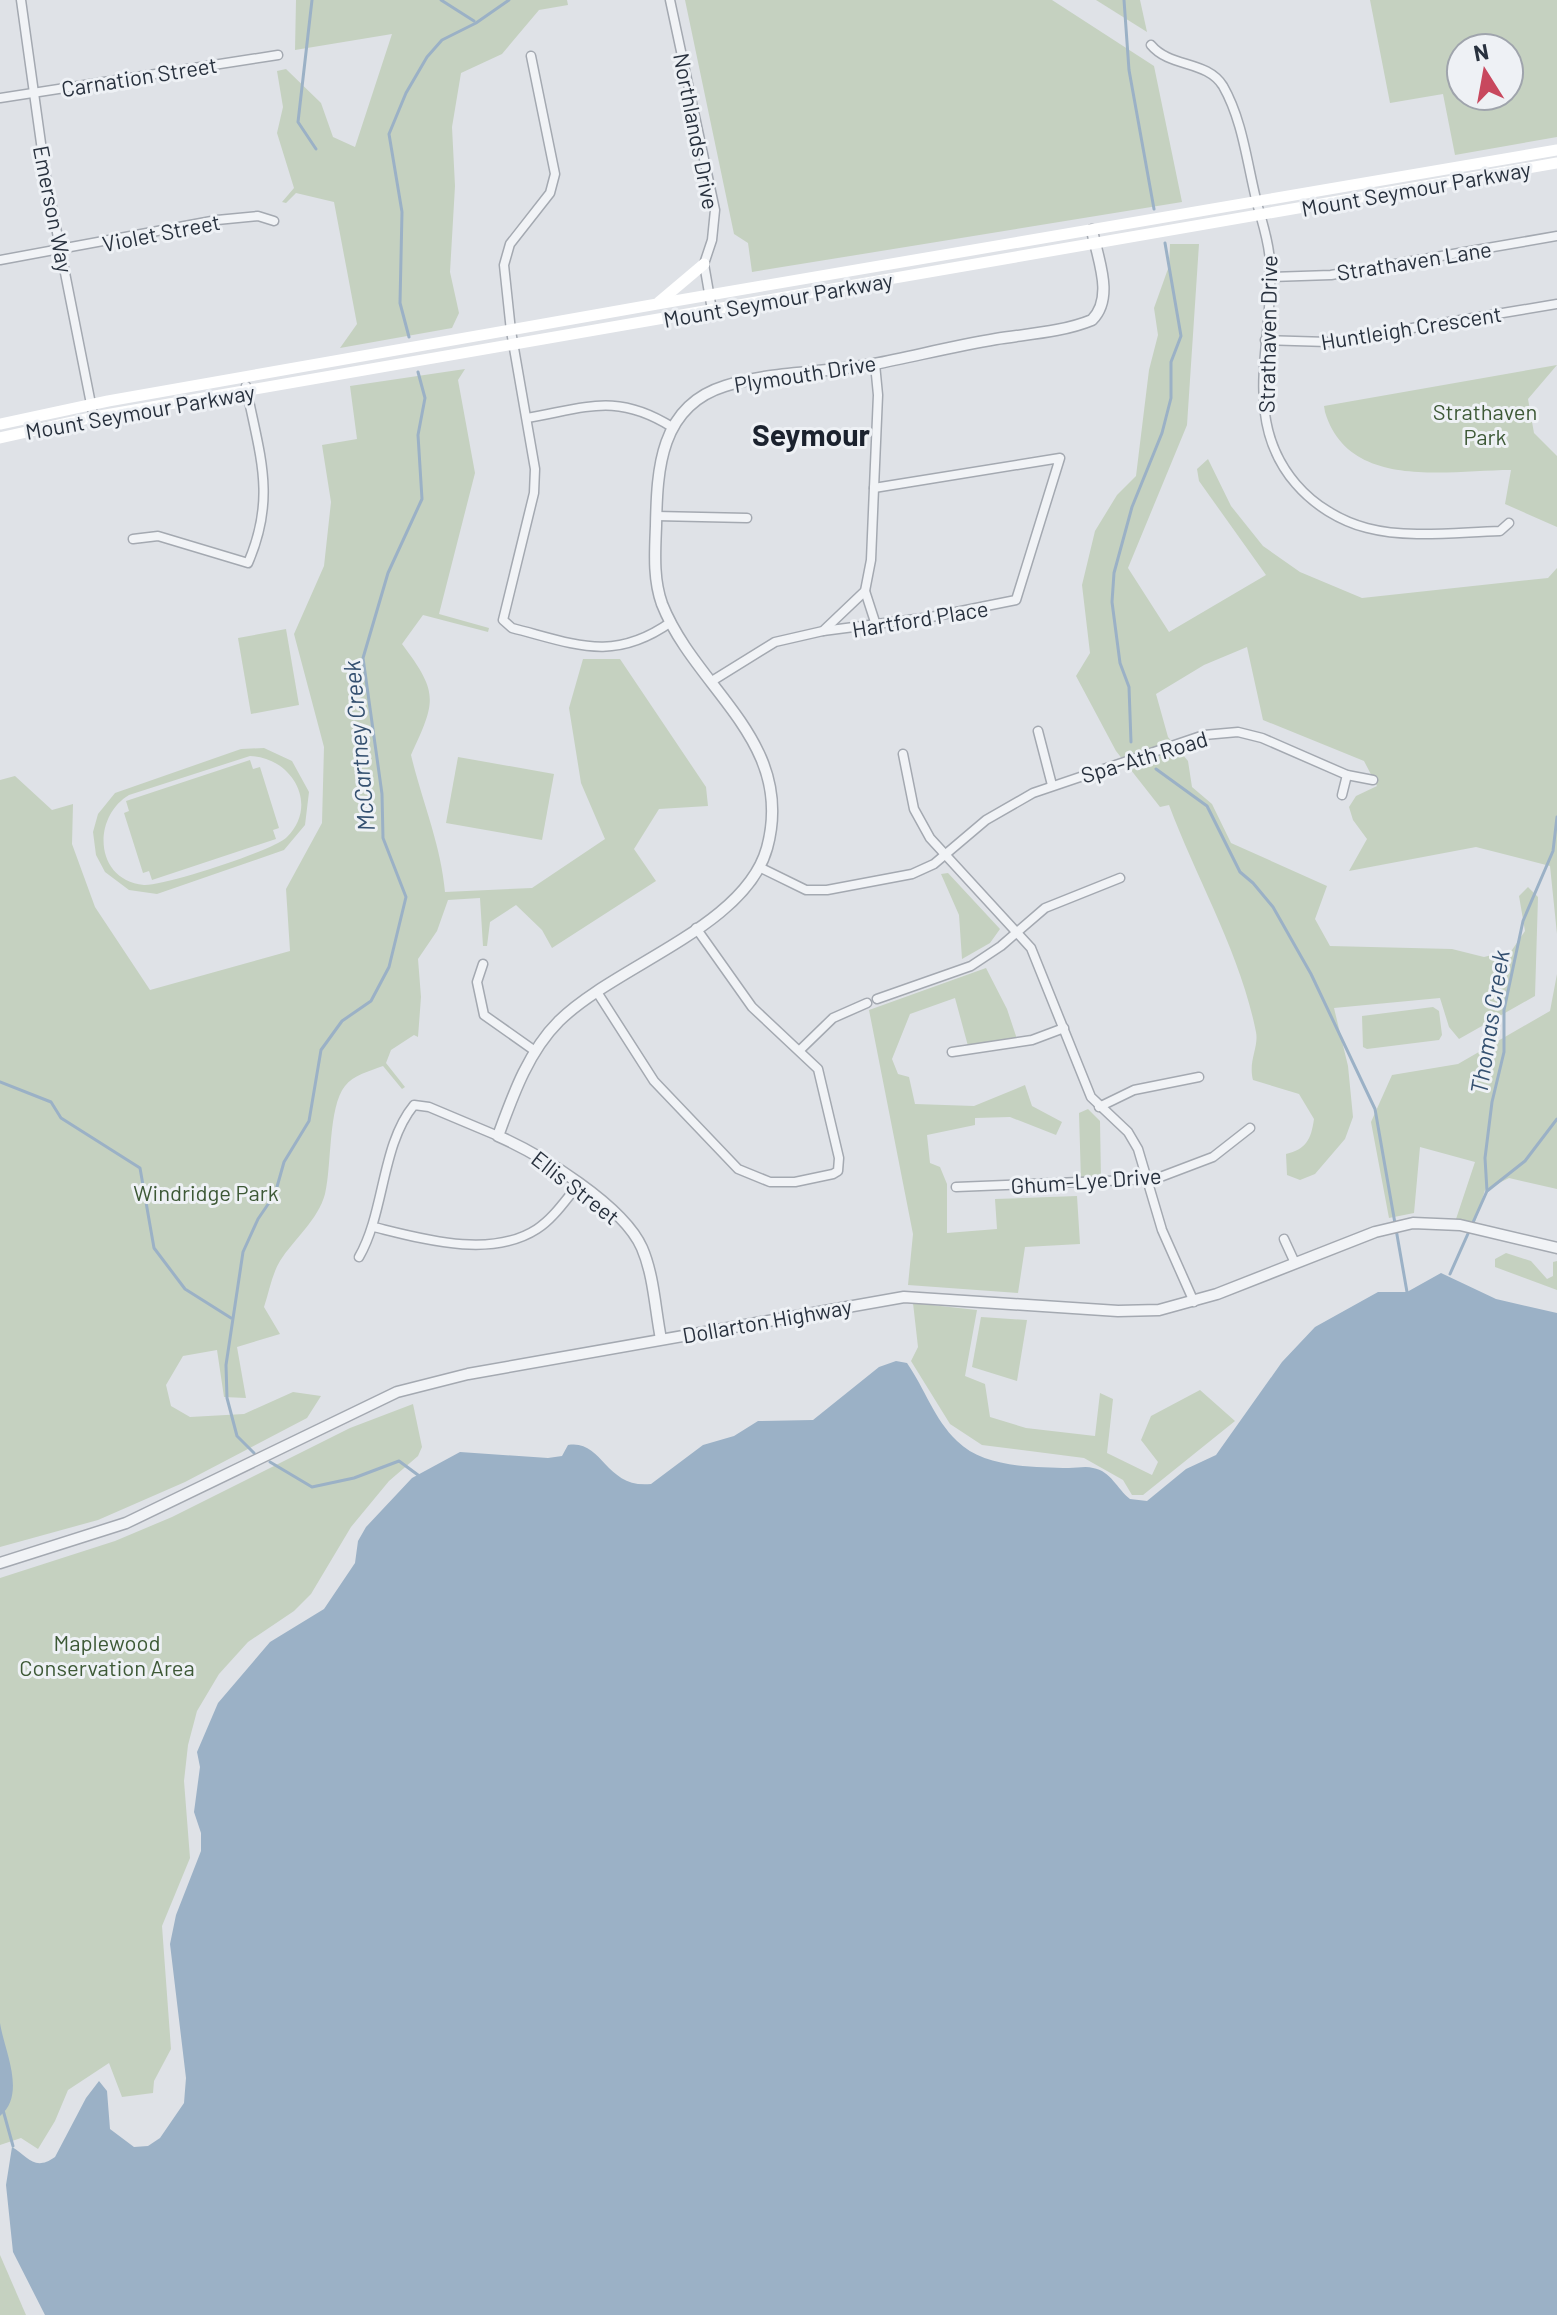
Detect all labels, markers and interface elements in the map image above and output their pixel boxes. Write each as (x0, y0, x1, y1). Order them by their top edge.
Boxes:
north arrow (1445, 32, 1525, 112)
text: N (1471, 37, 1491, 66)
street label: Northlands Drive (669, 50, 725, 212)
street label: Carnation Street (59, 51, 219, 101)
street label: Emerson Way (29, 143, 79, 275)
street label: Mount Seymour Parkway (1299, 155, 1533, 221)
street label: Violet Street (100, 208, 222, 256)
street label: Strathaven Lane (1335, 235, 1493, 285)
street label: Strathaven Drive (1253, 255, 1281, 413)
street label: Mount Seymour Parkway (661, 266, 895, 332)
street label: Huntleigh Crescent (1319, 300, 1503, 354)
street label: Plymouth Drive (732, 349, 878, 397)
street label: Mount Seymour Parkway (23, 378, 257, 444)
park label: Strathaven Park (1433, 398, 1537, 449)
district label: Seymour (752, 416, 871, 452)
street label: Hartford Place (850, 594, 990, 642)
water label: McCartney Creek (336, 659, 380, 833)
street label: Spa-Ath Road (1078, 724, 1210, 788)
water label: Thomas Creek (1463, 948, 1515, 1096)
street label: Ellis Street (527, 1145, 625, 1229)
street label: Ghum-Lye Drive (1010, 1162, 1162, 1198)
park label: Windridge Park (133, 1179, 279, 1205)
street label: Dollarton Highway (680, 1292, 854, 1348)
park label: Maplewood Conservation Area (19, 1629, 195, 1680)

